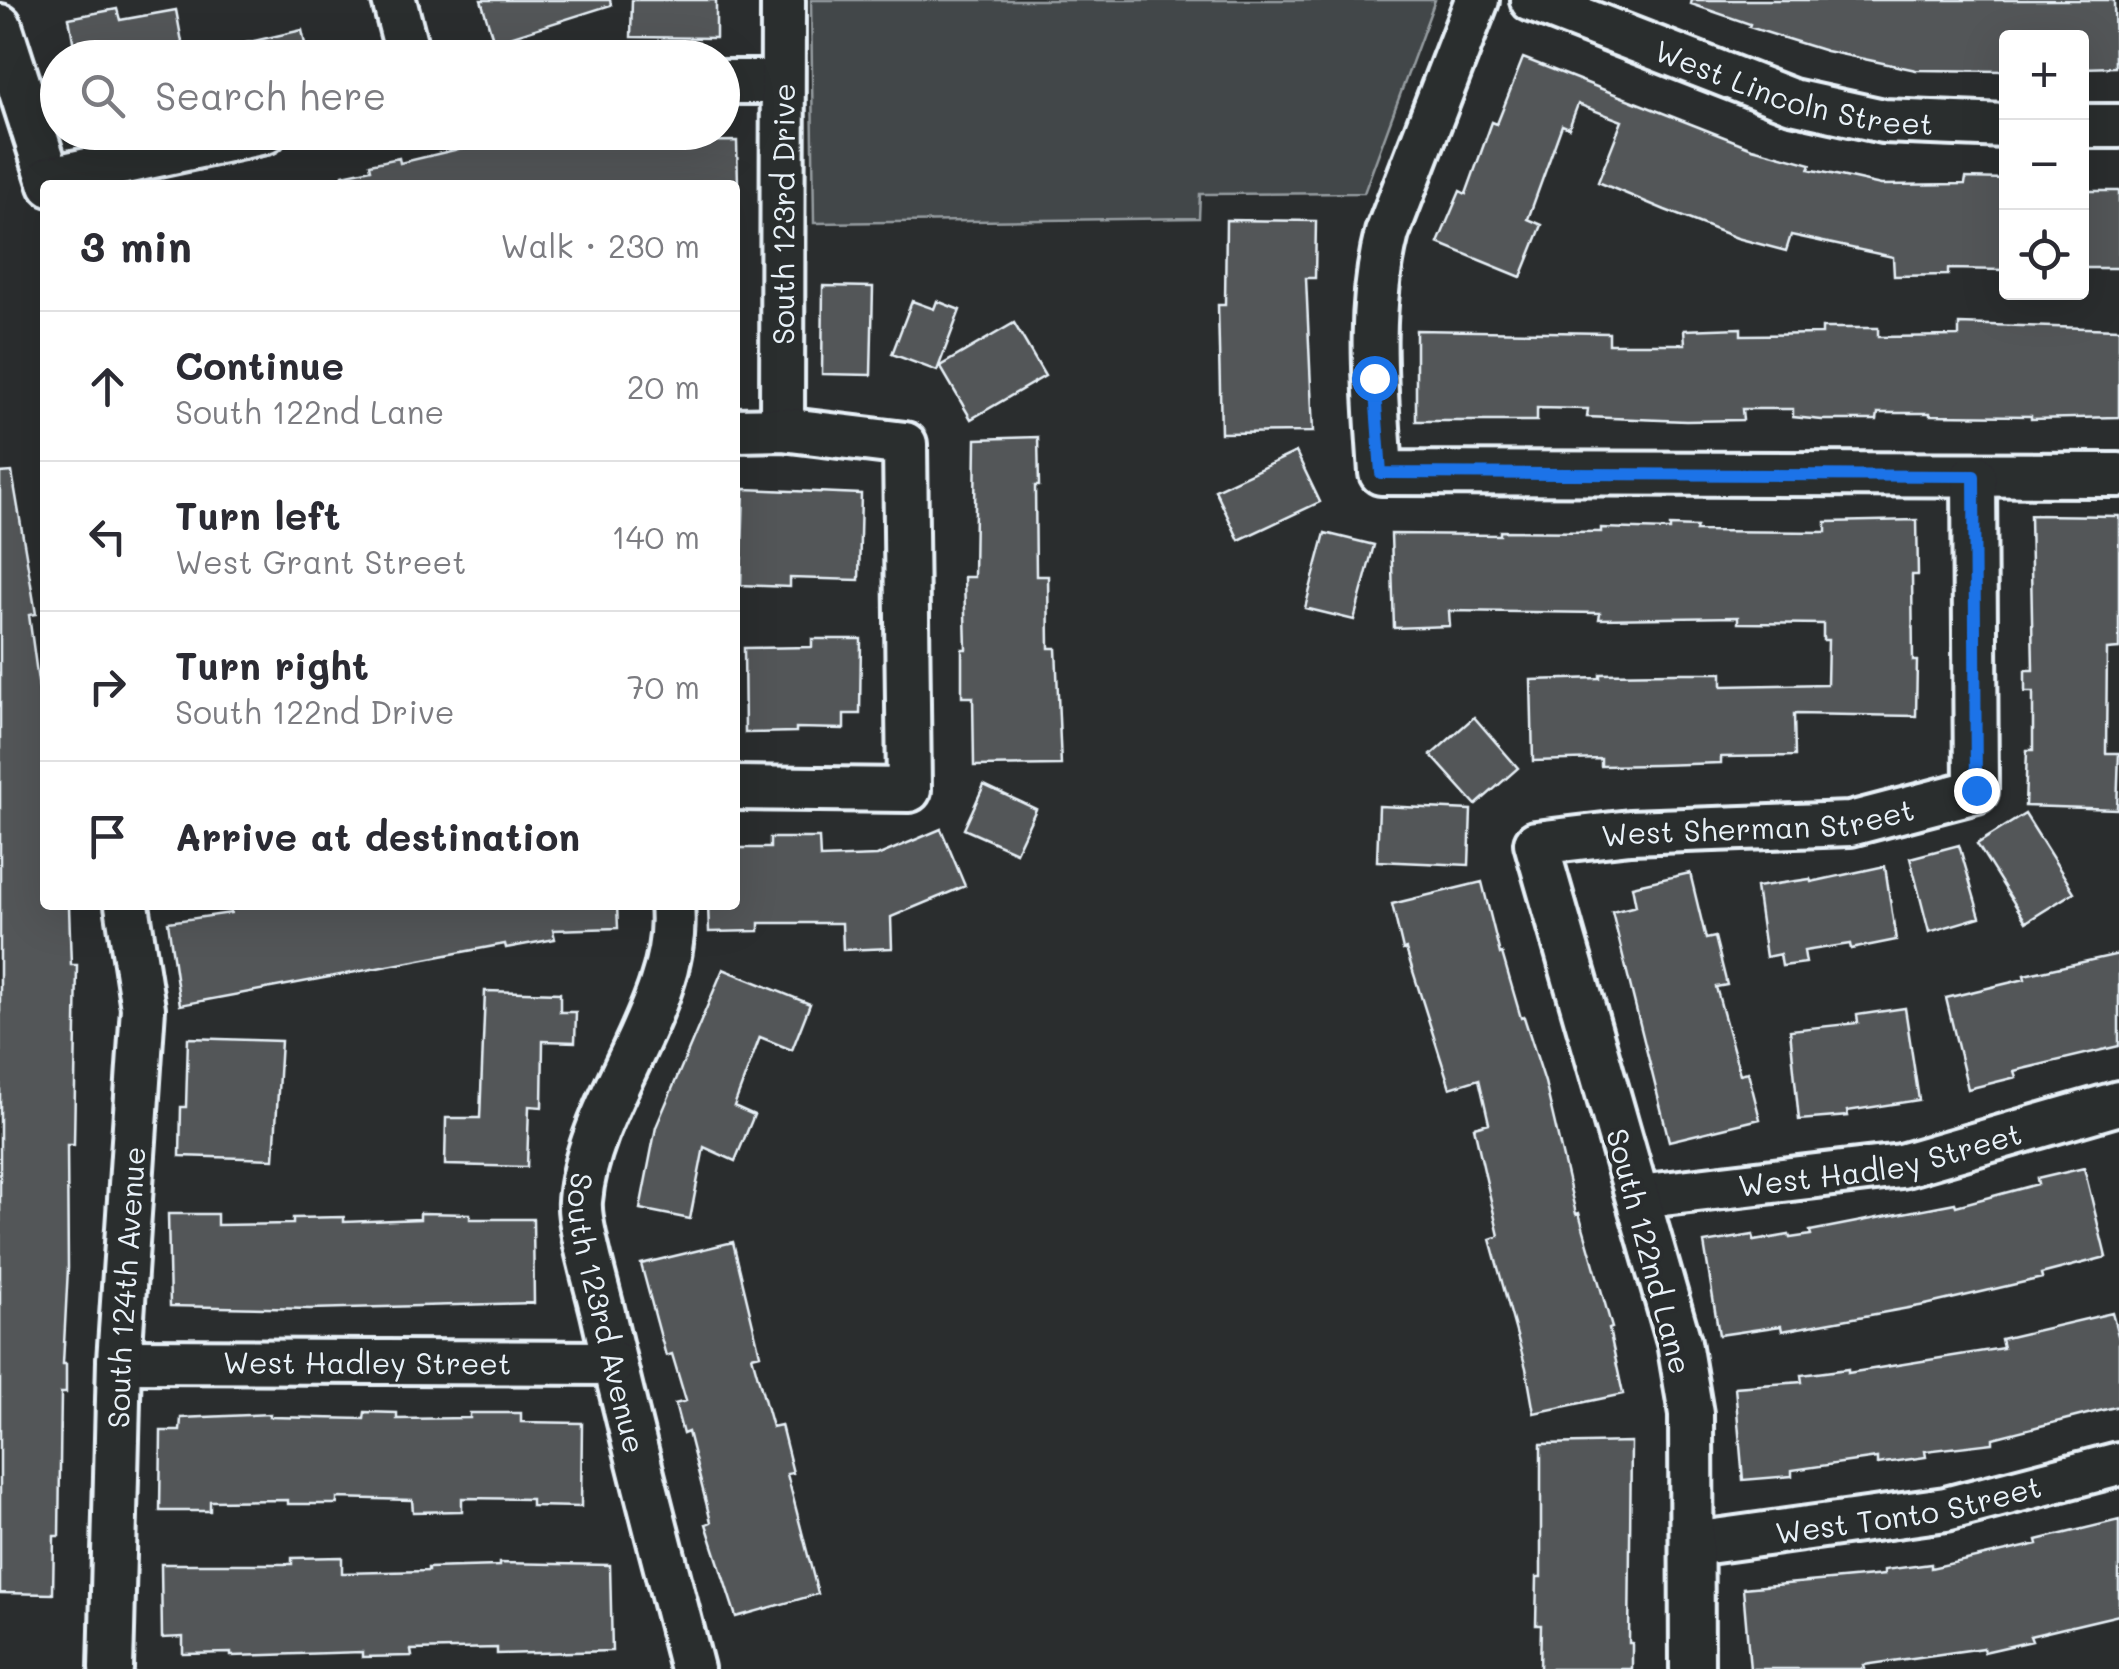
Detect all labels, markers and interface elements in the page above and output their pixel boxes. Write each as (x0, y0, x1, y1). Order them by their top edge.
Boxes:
street label: West Lincoln Street (1649, 30, 1934, 143)
map controls (1999, 30, 2089, 300)
button: + (1999, 30, 2089, 120)
search box (40, 40, 740, 150)
icon: search (75, 68, 130, 123)
text: Search here (155, 70, 386, 120)
street label: South 123rd Drive (762, 83, 803, 345)
button: − (1999, 120, 2089, 210)
button: locate (1999, 210, 2089, 300)
text: 3 min (80, 218, 192, 273)
text: Walk · 230 m (500, 224, 700, 266)
text: Continue (175, 340, 344, 390)
route start (1352, 356, 1398, 402)
icon: ahead (80, 359, 135, 414)
text: 20 m (627, 365, 700, 407)
text: South 122nd Lane (175, 390, 444, 432)
text: Turn left (175, 490, 341, 540)
icon: left (80, 509, 135, 564)
text: 140 m (611, 515, 700, 557)
text: West Grant Street (175, 540, 466, 582)
text: Turn right (175, 640, 369, 690)
icon: right (80, 659, 135, 714)
text: 70 m (627, 665, 700, 707)
text: South 122nd Drive (175, 690, 455, 732)
route end (1954, 768, 2000, 814)
street label: West Sherman Street (1599, 788, 1918, 855)
icon: arrive (80, 809, 135, 864)
text: Arrive at destination (175, 811, 580, 861)
street label: West Hadley Street (1736, 1112, 2026, 1205)
street label: South 122nd Lane (1598, 1124, 1702, 1378)
street label: South 124th Avenue (97, 1145, 154, 1429)
street label: South 123rd Avenue (559, 1170, 656, 1457)
street label: West Hadley Street (223, 1341, 511, 1383)
street label: West Tonto Street (1773, 1465, 2045, 1552)

